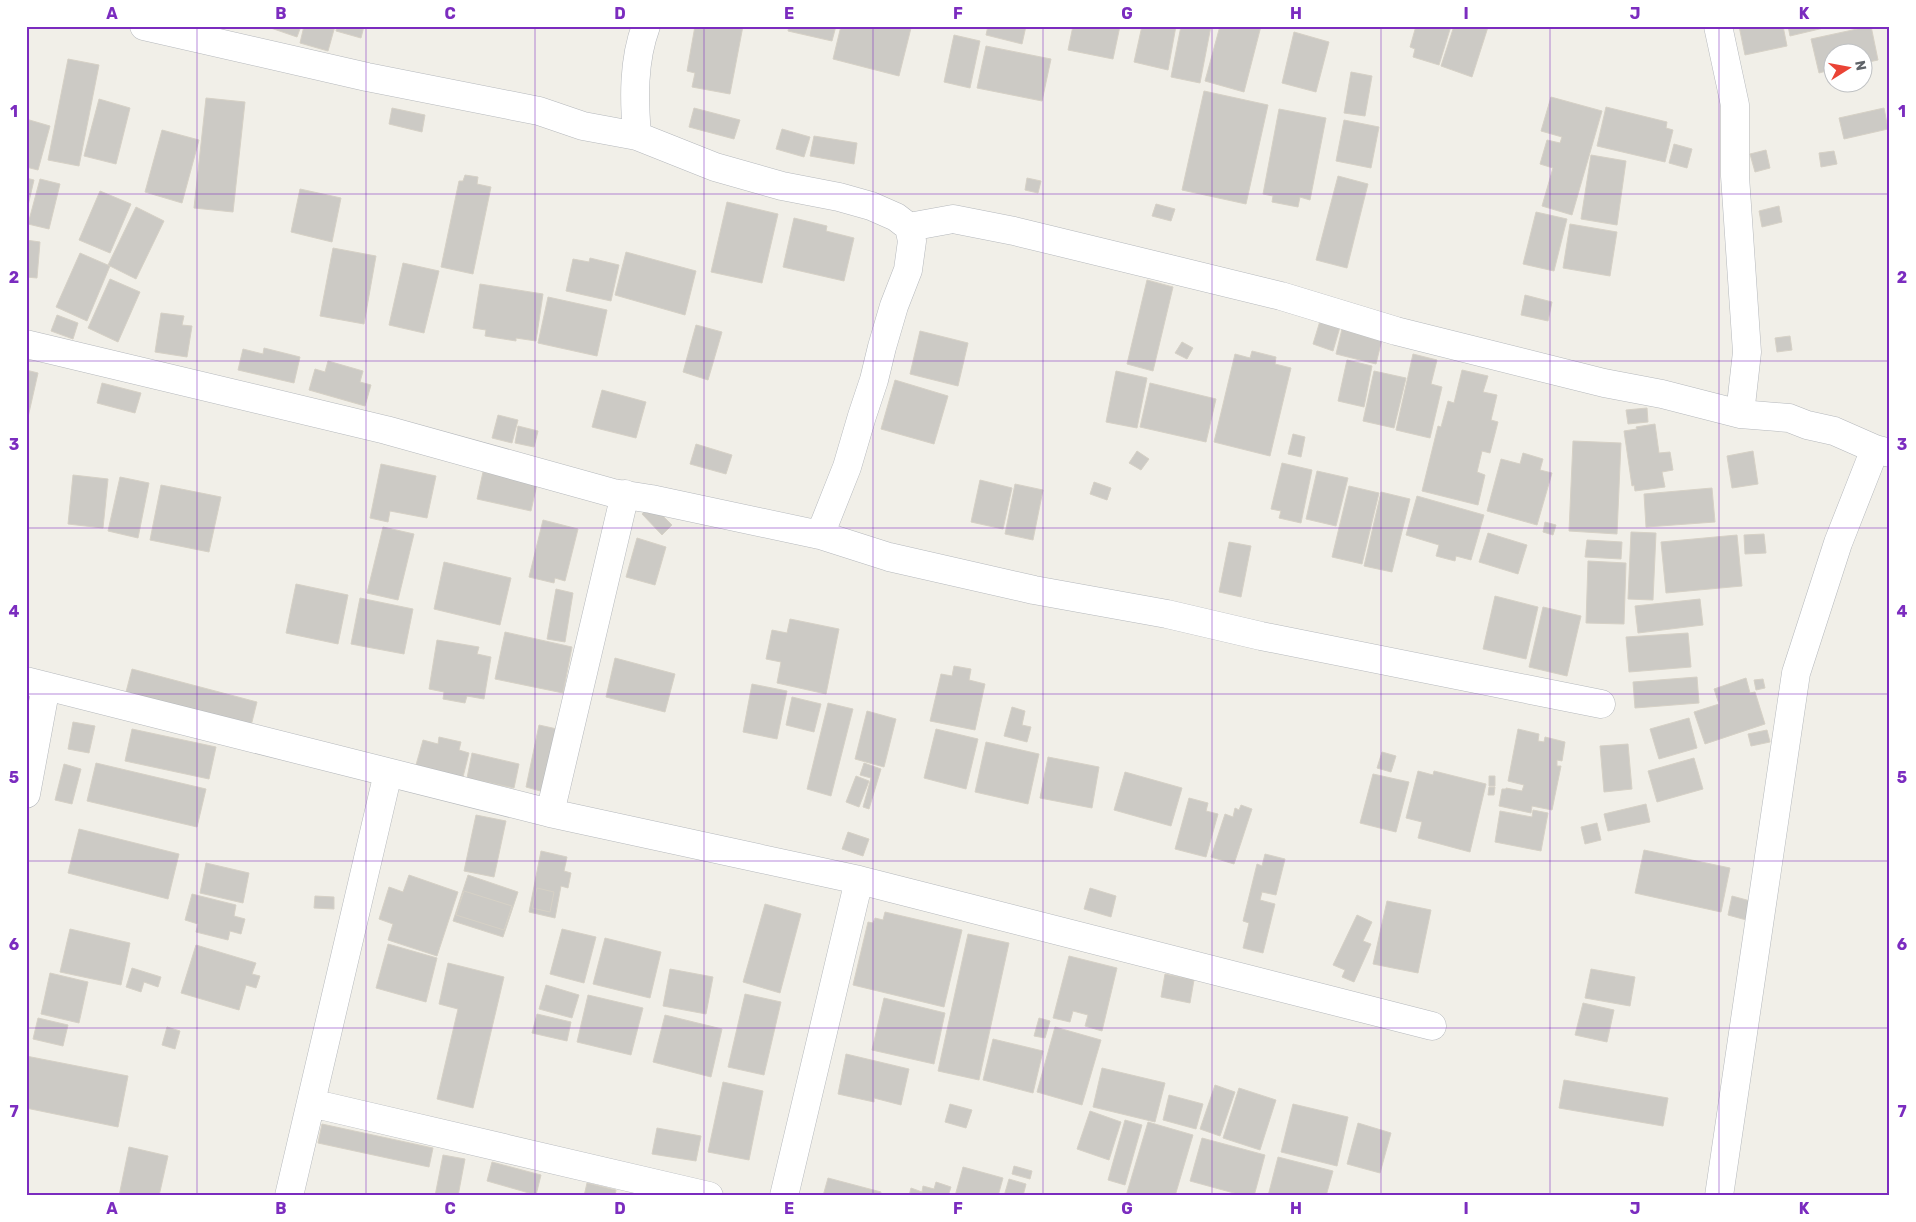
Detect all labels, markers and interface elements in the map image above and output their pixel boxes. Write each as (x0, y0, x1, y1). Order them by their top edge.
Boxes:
text: A (106, 4, 118, 23)
text: B (275, 4, 287, 23)
text: C (444, 4, 456, 23)
text: D (614, 4, 626, 23)
text: E (784, 4, 794, 23)
text: F (953, 4, 963, 23)
text: G (1121, 4, 1133, 23)
text: H (1290, 4, 1302, 23)
text: I (1463, 4, 1469, 23)
text: J (1630, 4, 1640, 23)
text: K (1799, 4, 1810, 23)
north arrow (1824, 42, 1874, 92)
text: N (1851, 59, 1870, 72)
text: 1 (10, 102, 18, 121)
text: 1 (1898, 102, 1906, 121)
text: 2 (9, 268, 19, 287)
text: 2 (1897, 268, 1907, 287)
text: 3 (9, 435, 19, 454)
text: 3 (1897, 435, 1907, 454)
text: 4 (9, 602, 20, 621)
text: 4 (1897, 602, 1908, 621)
text: 5 (9, 768, 19, 787)
text: 5 (1897, 768, 1907, 787)
text: 6 (9, 935, 19, 954)
text: 6 (1897, 935, 1907, 954)
text: 7 (9, 1102, 19, 1121)
text: 7 (1897, 1102, 1907, 1121)
text: A (106, 1199, 118, 1218)
text: B (275, 1199, 287, 1218)
text: C (444, 1199, 456, 1218)
text: D (614, 1199, 626, 1218)
text: E (784, 1199, 794, 1218)
text: F (953, 1199, 963, 1218)
text: G (1121, 1199, 1133, 1218)
text: H (1290, 1199, 1302, 1218)
text: I (1463, 1199, 1469, 1218)
text: J (1630, 1199, 1640, 1218)
text: K (1799, 1199, 1810, 1218)

